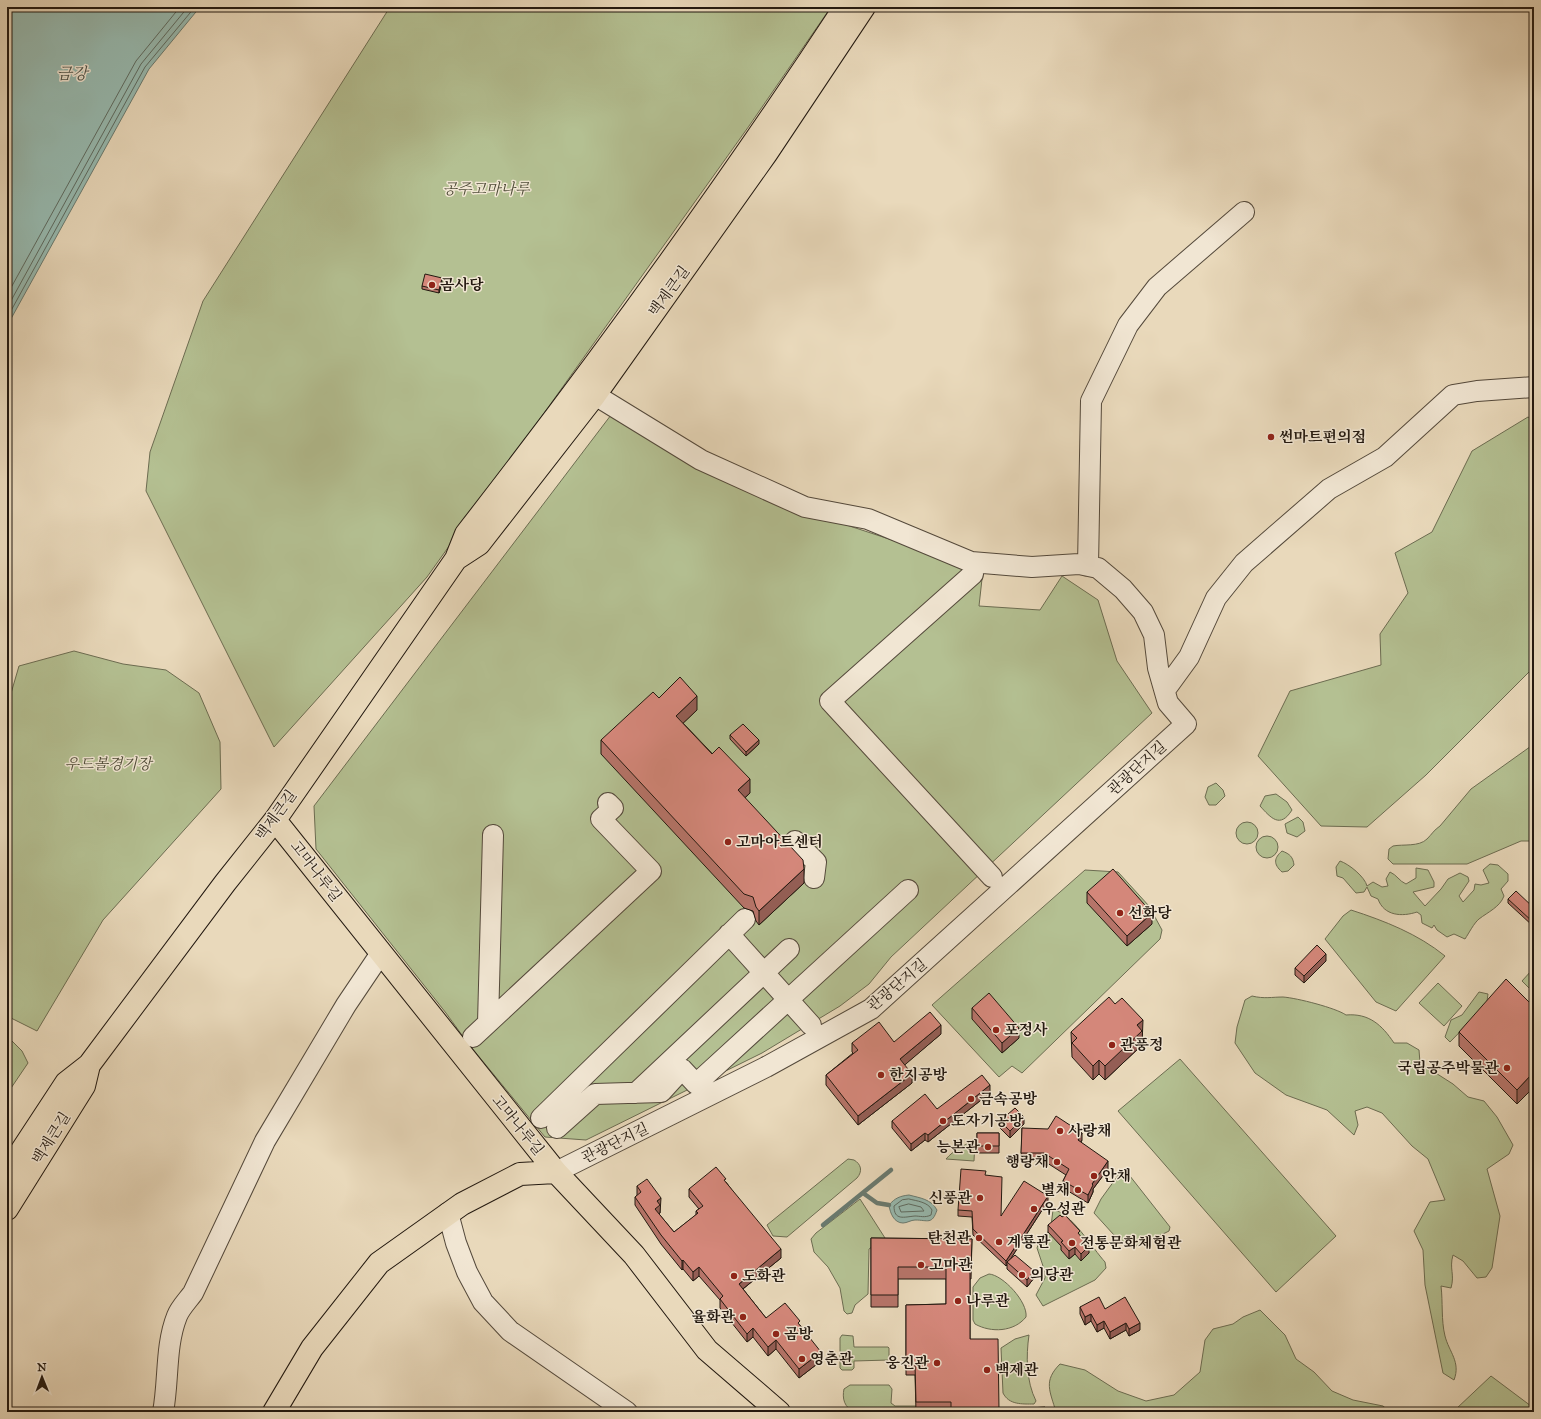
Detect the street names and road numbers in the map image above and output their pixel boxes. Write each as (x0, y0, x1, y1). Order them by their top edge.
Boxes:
street label: 백제큰길 (645, 262, 693, 320)
street label: 관광단지길 (1104, 737, 1170, 799)
street label: 백제큰길 (252, 786, 300, 844)
street label: 고마나루길 (287, 837, 345, 905)
street label: 관광단지길 (863, 955, 931, 1015)
street label: 고마나루길 (488, 1091, 548, 1159)
street label: 백제큰길 (28, 1109, 74, 1167)
street label: 관광단지길 (578, 1119, 652, 1167)

